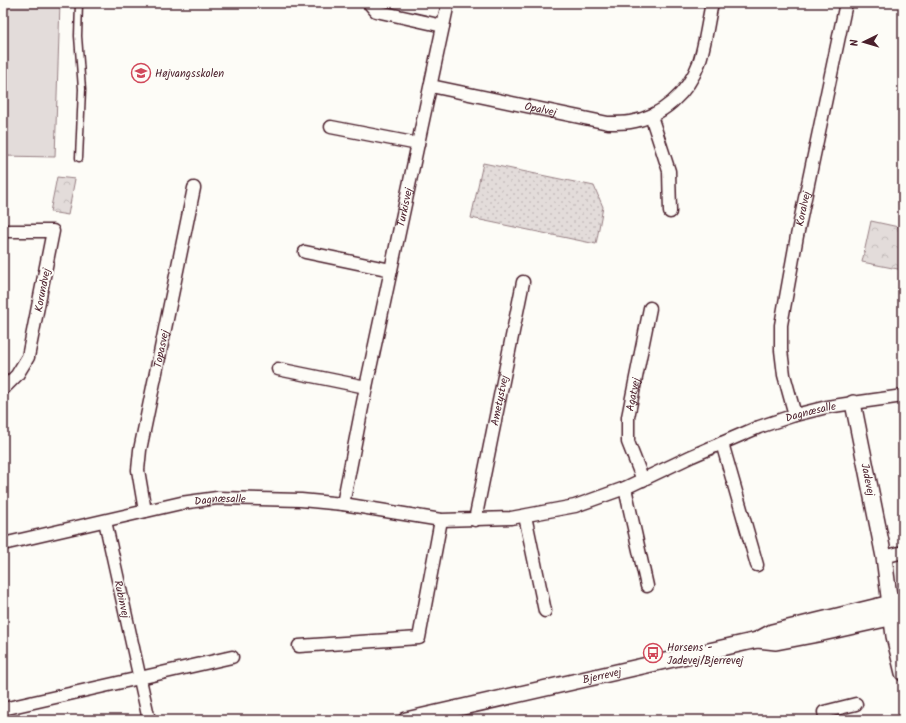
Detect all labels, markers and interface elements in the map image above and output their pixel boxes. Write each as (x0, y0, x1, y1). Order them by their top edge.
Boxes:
north arrow (844, 22, 884, 62)
text: N (846, 38, 864, 47)
school or university icon: Højvangsskolen (130, 62, 152, 84)
place label: Højvangsskolen (155, 65, 224, 83)
street label: Opalvej (523, 98, 559, 122)
street label: Turkisvej (392, 185, 419, 229)
street label: Koralvej (791, 189, 816, 228)
street label: Korundvej (30, 266, 56, 314)
street label: Topasvej (149, 327, 175, 370)
street label: Ametystvej (486, 373, 514, 427)
street label: Agatvej (621, 375, 646, 413)
street label: Dagnæsalle (783, 398, 837, 428)
street label: Jadevej (855, 462, 880, 499)
street label: Dagnæsalle (193, 490, 246, 511)
street label: Rubinvej (108, 579, 134, 621)
place label: Horsens - Jadevej/Bjerrevej (667, 639, 745, 670)
bus stop icon: Horsens - Jadevej/Bjerrevej (642, 642, 664, 664)
street label: Bjerrevej (581, 663, 625, 689)

